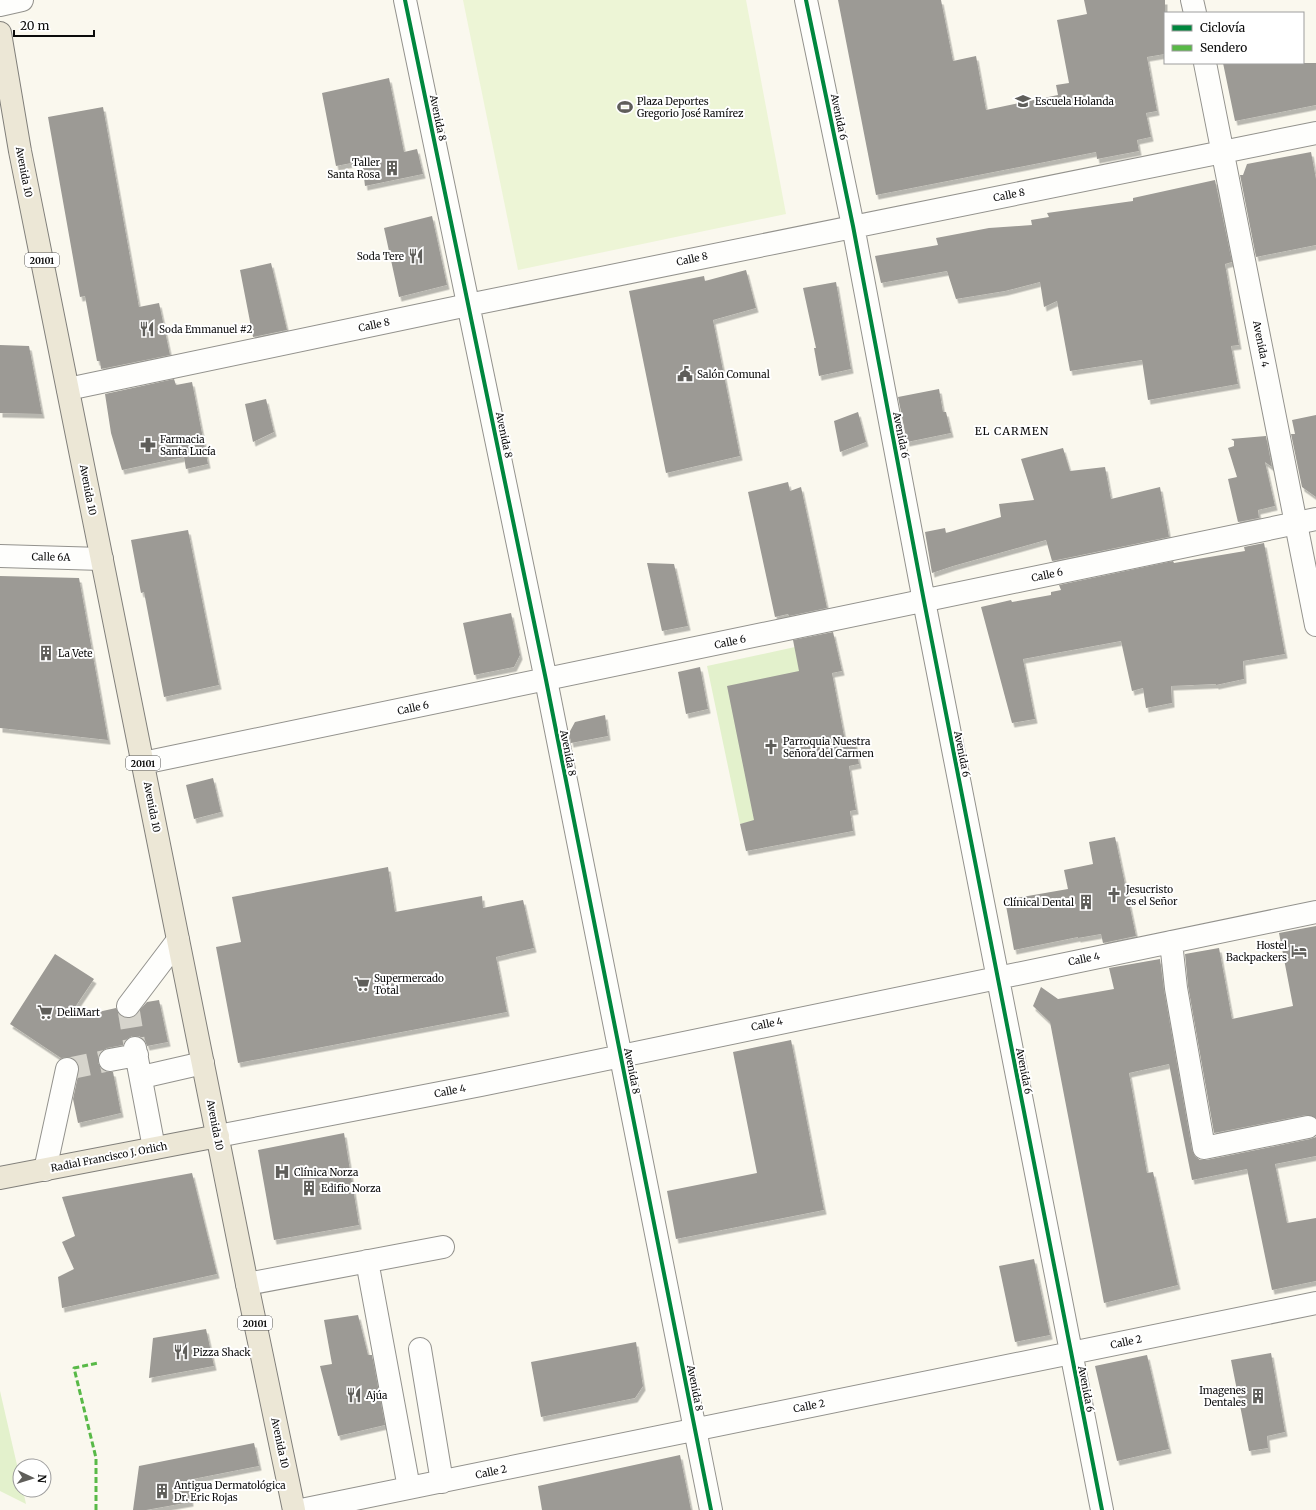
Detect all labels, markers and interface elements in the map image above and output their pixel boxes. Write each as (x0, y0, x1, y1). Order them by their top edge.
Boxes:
scale bar (14, 12, 94, 38)
legend (1164, 12, 1304, 64)
text: 20 m (20, 18, 49, 33)
text: Ciclovía (1200, 20, 1246, 35)
text: Sendero (1200, 40, 1247, 55)
street label: Avenida 6 (828, 92, 850, 141)
school or university icon: Escuela Holanda (1014, 92, 1032, 110)
street label: Avenida 8 (427, 93, 449, 142)
place label: Plaza Deportes Gregorio José Ramírez (637, 95, 744, 120)
place label: Escuela Holanda (1035, 95, 1115, 108)
sports icon: Plaza Deportes Gregorio José Ramírez (616, 98, 634, 116)
street label: Avenida 10 (13, 145, 35, 198)
place label: Taller Santa Rosa (327, 156, 381, 181)
building icon: Taller Santa Rosa (383, 159, 401, 177)
street label: Calle 8 (992, 186, 1026, 204)
restaurant icon: Soda Tere (407, 247, 425, 265)
street label: Calle 8 (675, 249, 709, 269)
place label: Soda Tere (357, 250, 404, 263)
road number: 20101 (25, 253, 59, 267)
street label: Calle 8 (357, 315, 391, 335)
street label: Avenida 4 (1250, 319, 1272, 368)
restaurant icon: Soda Emmanuel #2 (138, 320, 156, 338)
place label: Soda Emmanuel #2 (159, 323, 252, 336)
public building icon: Salón Comunal (676, 365, 694, 383)
place label: Salón Comunal (697, 368, 770, 381)
street label: Avenida 8 (493, 410, 515, 459)
street label: Avenida 6 (890, 410, 912, 459)
district label: EL CARMEN (975, 424, 1049, 438)
place label: Farmacia Santa Lucía (160, 433, 216, 458)
pharmacy icon: Farmacia Santa Lucía (139, 436, 157, 454)
street label: Avenida 10 (77, 463, 99, 516)
street label: Calle 6A (31, 550, 71, 564)
street label: Calle 6 (1030, 565, 1064, 585)
street label: Calle 6 (713, 632, 747, 652)
building icon: La Vete (37, 644, 55, 662)
place label: La Vete (58, 647, 93, 660)
street label: Calle 6 (396, 698, 430, 718)
street label: Avenida 8 (557, 728, 579, 777)
street label: Avenida 6 (951, 729, 973, 778)
place label: Parroquia Nuestra Señora del Carmen (783, 735, 874, 760)
church icon: Parroquia Nuestra Señora del Carmen (762, 738, 780, 756)
road number: 20101 (126, 756, 160, 770)
street label: Avenida 10 (141, 780, 163, 833)
place label: Jesucristo es el Señor (1125, 883, 1178, 908)
church icon: Jesucristo es el Señor (1105, 886, 1123, 904)
building icon: Clínical Dental (1077, 893, 1095, 911)
place label: Clínical Dental (1003, 896, 1074, 909)
place label: Hostel Backpackers (1226, 939, 1287, 964)
hotel icon: Hostel Backpackers (1290, 942, 1308, 960)
street label: Calle 4 (1067, 950, 1101, 968)
place label: Supermercado Total (374, 972, 444, 997)
supermarket icon: Supermercado Total (353, 975, 371, 993)
supermarket icon: DeliMart (36, 1003, 54, 1021)
place label: DeliMart (57, 1006, 100, 1019)
street label: Calle 4 (750, 1014, 784, 1034)
street label: Avenida 8 (621, 1046, 643, 1095)
street label: Avenida 6 (1013, 1046, 1035, 1095)
street label: Calle 4 (433, 1082, 467, 1100)
street label: Avenida 10 (204, 1098, 226, 1151)
street label: Radial Francisco J. Orlich (50, 1139, 169, 1175)
hospital icon: Clínica Norza (273, 1163, 291, 1181)
place label: Clínica Norza (294, 1166, 359, 1179)
building icon: Edifio Norza (300, 1179, 318, 1197)
place label: Edifio Norza (321, 1182, 382, 1195)
road number: 20101 (238, 1316, 272, 1330)
street label: Calle 2 (1109, 1332, 1143, 1352)
restaurant icon: Pizza Shack (172, 1343, 190, 1361)
place label: Pizza Shack (193, 1346, 251, 1359)
street label: Avenida 8 (684, 1363, 706, 1412)
street label: Avenida 6 (1075, 1364, 1097, 1413)
place label: Imagenes Dentales (1199, 1384, 1246, 1409)
restaurant icon: Ajúa (345, 1386, 363, 1404)
building icon: Imagenes Dentales (1249, 1387, 1267, 1405)
place label: Ajúa (365, 1389, 388, 1402)
street label: Calle 2 (792, 1397, 826, 1415)
street label: Avenida 10 (268, 1416, 292, 1470)
north arrow (12, 1458, 52, 1498)
street label: Calle 2 (474, 1462, 508, 1482)
text: N (35, 1474, 49, 1484)
place label: Antigua Dermatológica Dr. Eric Rojas (173, 1479, 286, 1504)
building icon: Antigua Dermatológica Dr. Eric Rojas (153, 1482, 171, 1500)

